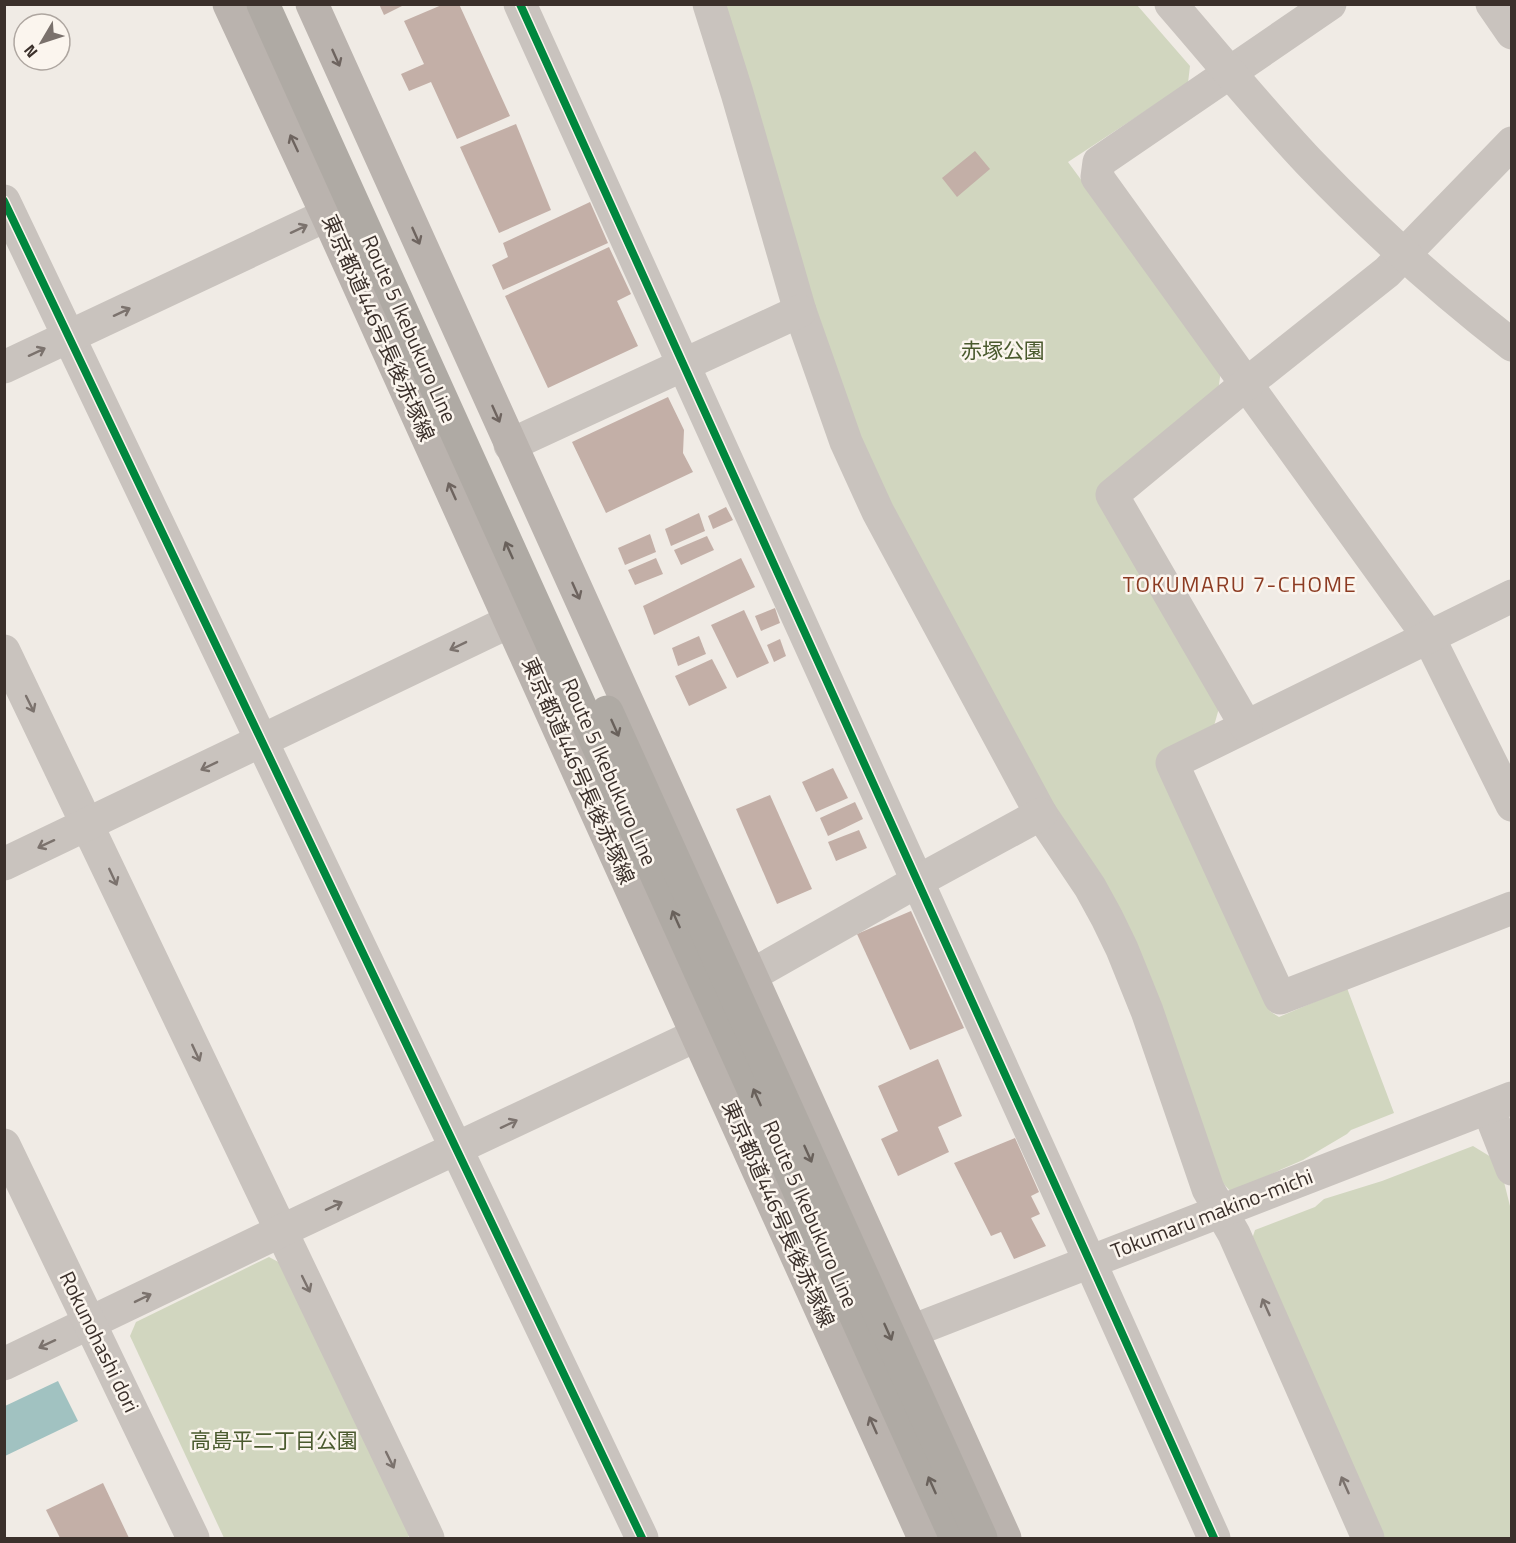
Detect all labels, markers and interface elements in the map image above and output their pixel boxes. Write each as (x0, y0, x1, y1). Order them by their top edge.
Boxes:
north arrow (12, 12, 72, 72)
text: N (18, 40, 43, 63)
one-way arrow (331, 48, 342, 66)
one-way arrow (287, 135, 299, 153)
street label: 東京都道446号長後赤塚線 (314, 209, 443, 446)
one-way arrow (289, 222, 307, 234)
one-way arrow (411, 226, 422, 244)
street label: Route 5 Ikebukuro Line (354, 230, 466, 427)
one-way arrow (112, 305, 130, 317)
park label: 赤塚公園 (961, 334, 1045, 366)
one-way arrow (27, 345, 45, 357)
one-way arrow (491, 404, 502, 422)
one-way arrow (446, 483, 458, 501)
one-way arrow (502, 542, 514, 560)
district label: TOKUMARU 7-CHOME (1123, 567, 1357, 601)
one-way arrow (571, 582, 583, 600)
one-way arrow (450, 641, 468, 653)
street label: 東京都道446号長後赤塚線 (514, 652, 643, 889)
street label: Route 5 Ikebukuro Line (554, 673, 666, 870)
one-way arrow (24, 694, 36, 712)
one-way arrow (609, 718, 621, 736)
one-way arrow (201, 761, 219, 773)
one-way arrow (38, 838, 56, 850)
one-way arrow (107, 867, 119, 885)
one-way arrow (670, 911, 682, 929)
one-way arrow (191, 1044, 203, 1062)
one-way arrow (750, 1088, 762, 1106)
street label: 東京都道446号長後赤塚線 (714, 1095, 843, 1332)
street label: Route 5 Ikebukuro Line (755, 1115, 867, 1312)
one-way arrow (499, 1117, 517, 1129)
one-way arrow (803, 1145, 814, 1163)
street label: Tokumaru makino-michi (1106, 1160, 1317, 1266)
one-way arrow (324, 1200, 342, 1212)
street label: Rokunohashi dori (52, 1266, 148, 1418)
one-way arrow (301, 1275, 313, 1293)
one-way arrow (133, 1292, 151, 1304)
one-way arrow (1260, 1298, 1271, 1316)
one-way arrow (883, 1322, 894, 1340)
one-way arrow (39, 1338, 57, 1350)
one-way arrow (867, 1417, 878, 1435)
park label: 高島平二丁目公園 (190, 1424, 358, 1456)
one-way arrow (385, 1450, 397, 1468)
one-way arrow (1339, 1476, 1350, 1495)
one-way arrow (925, 1477, 937, 1495)

